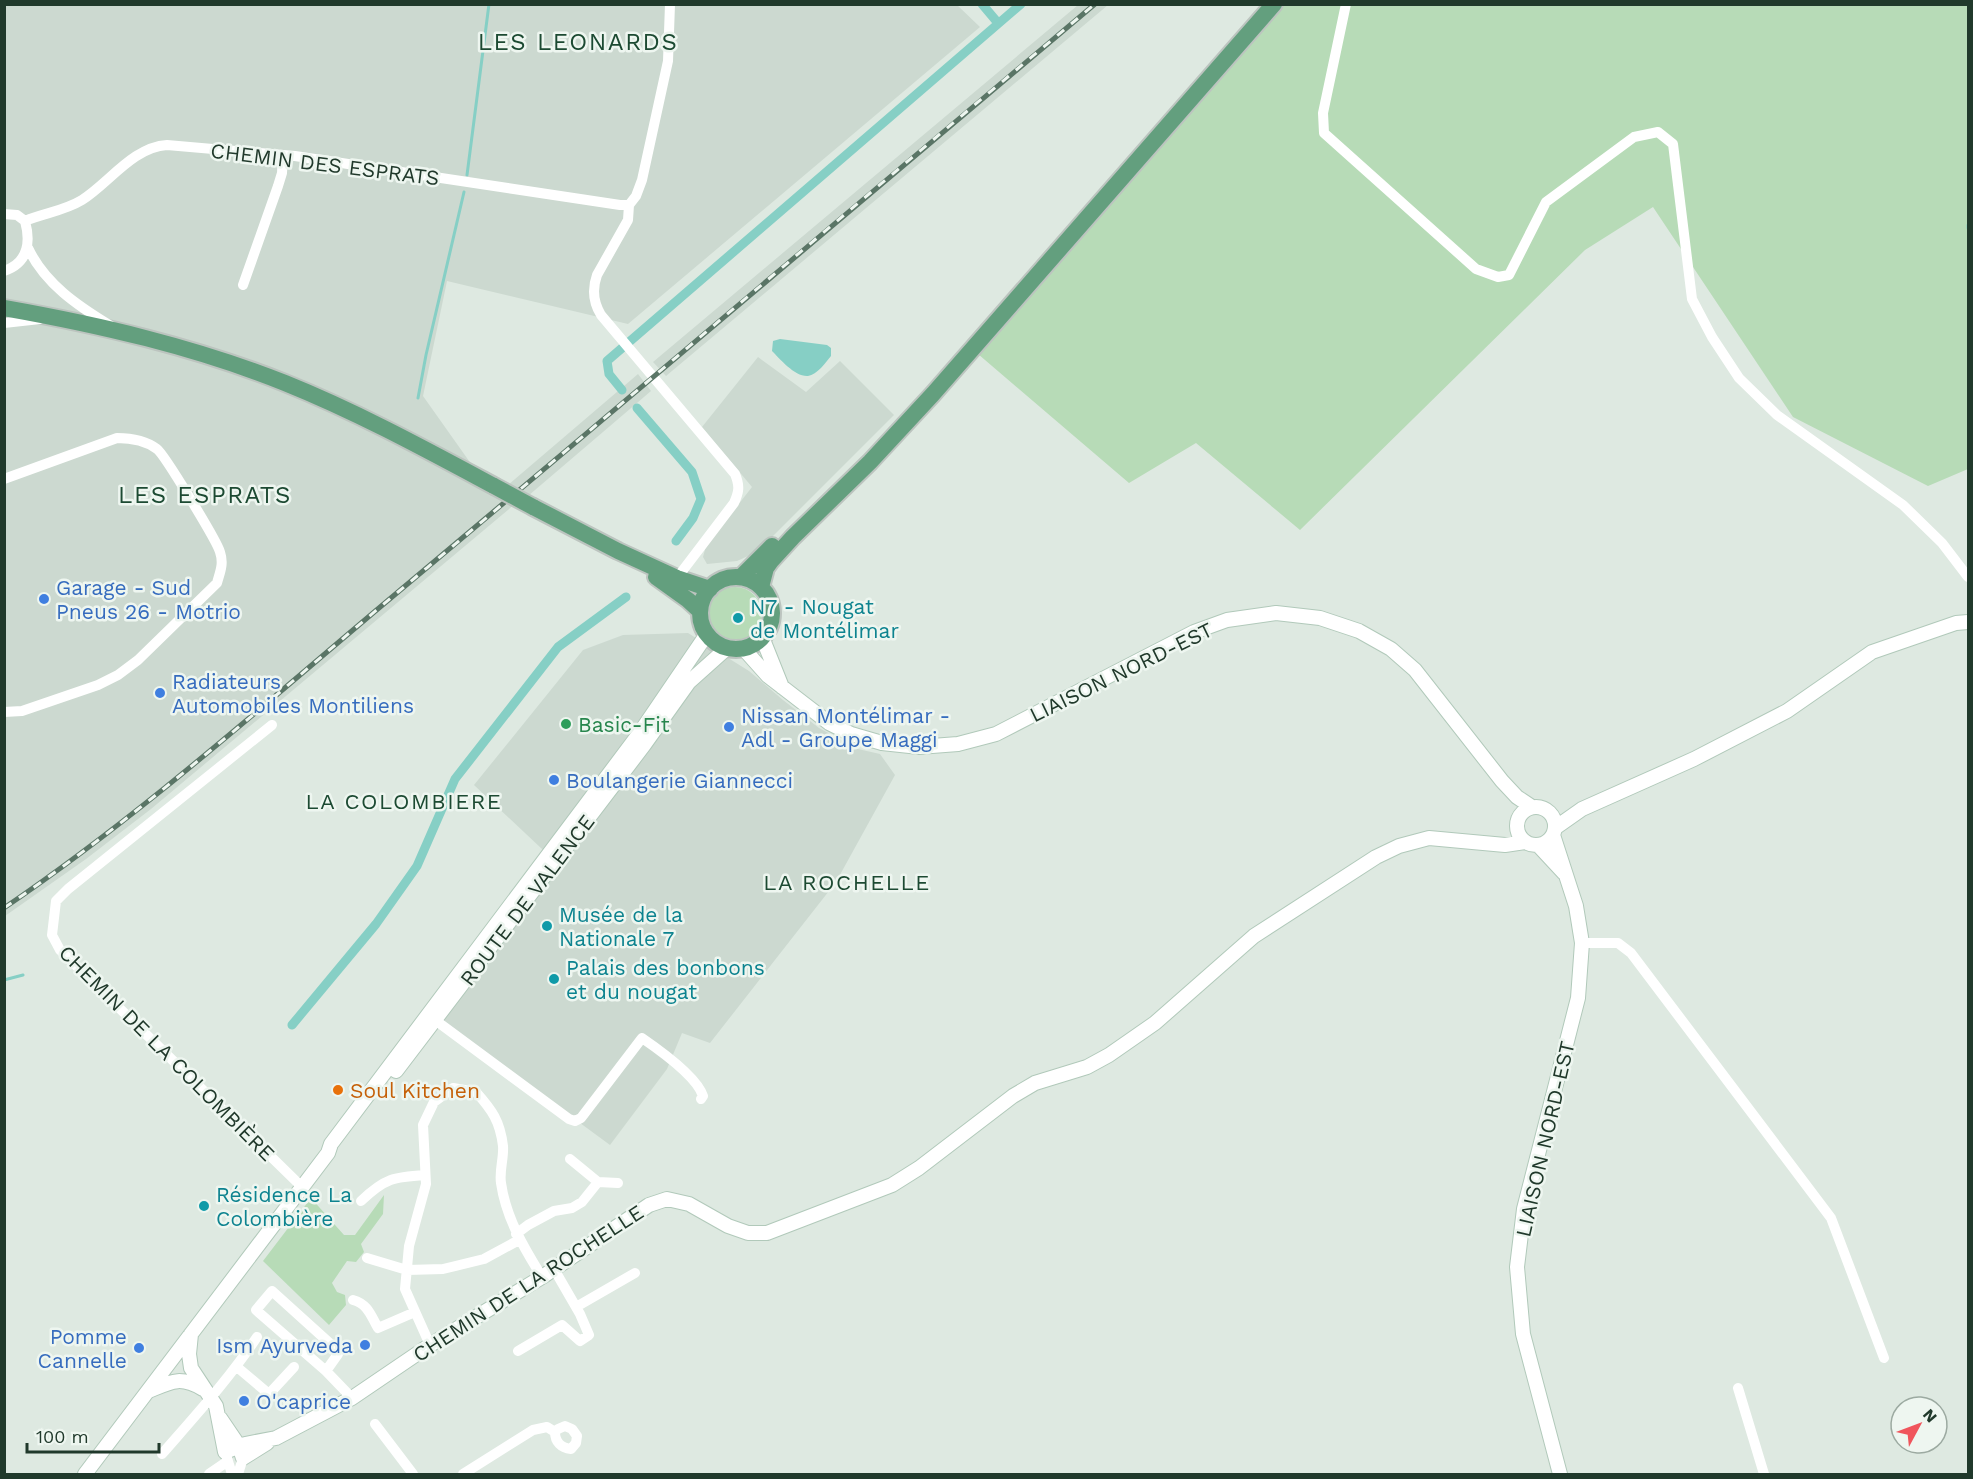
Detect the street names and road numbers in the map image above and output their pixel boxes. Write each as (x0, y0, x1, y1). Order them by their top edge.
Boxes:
street label: CHEMIN DES ESPRATS (209, 138, 441, 190)
street label: LIAISON NORD-EST (1025, 617, 1217, 727)
street label: ROUTE DE VALENCE (454, 809, 600, 991)
street label: CHEMIN DE LA COLOMBIÈRE (54, 940, 280, 1166)
street label: LIAISON NORD-EST (1510, 1038, 1580, 1239)
street label: CHEMIN DE LA ROCHELLE (408, 1199, 648, 1367)

